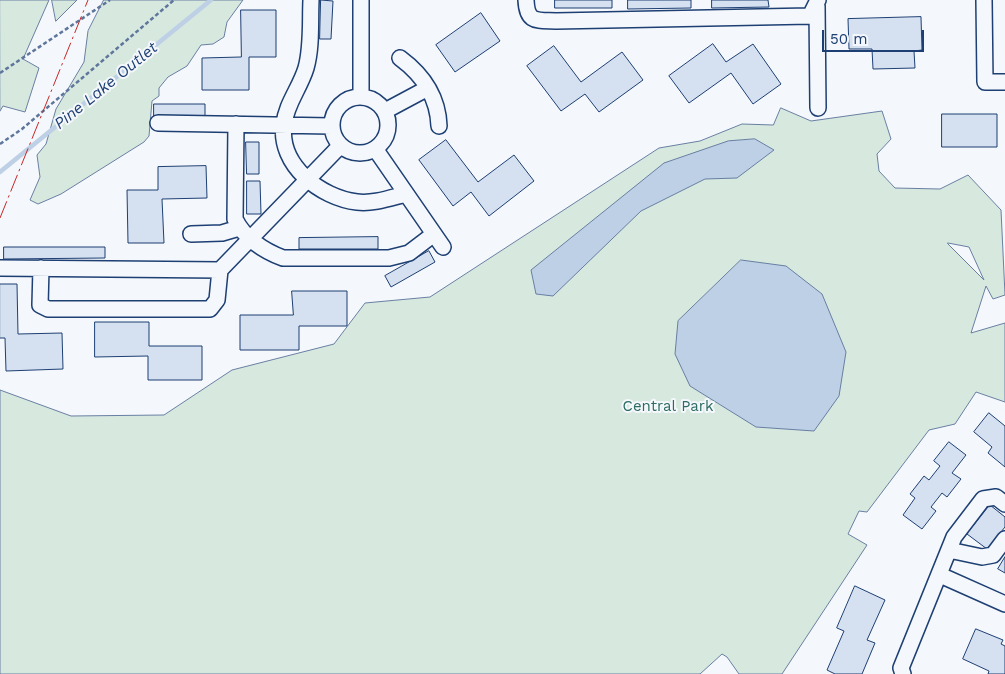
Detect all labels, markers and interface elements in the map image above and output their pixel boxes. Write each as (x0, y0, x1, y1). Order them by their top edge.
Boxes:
scale bar (825, 20, 928, 52)
text: 50 m (830, 30, 867, 48)
water label: Pine Lake Outlet (50, 38, 162, 134)
park label: Central Park (623, 398, 713, 416)

